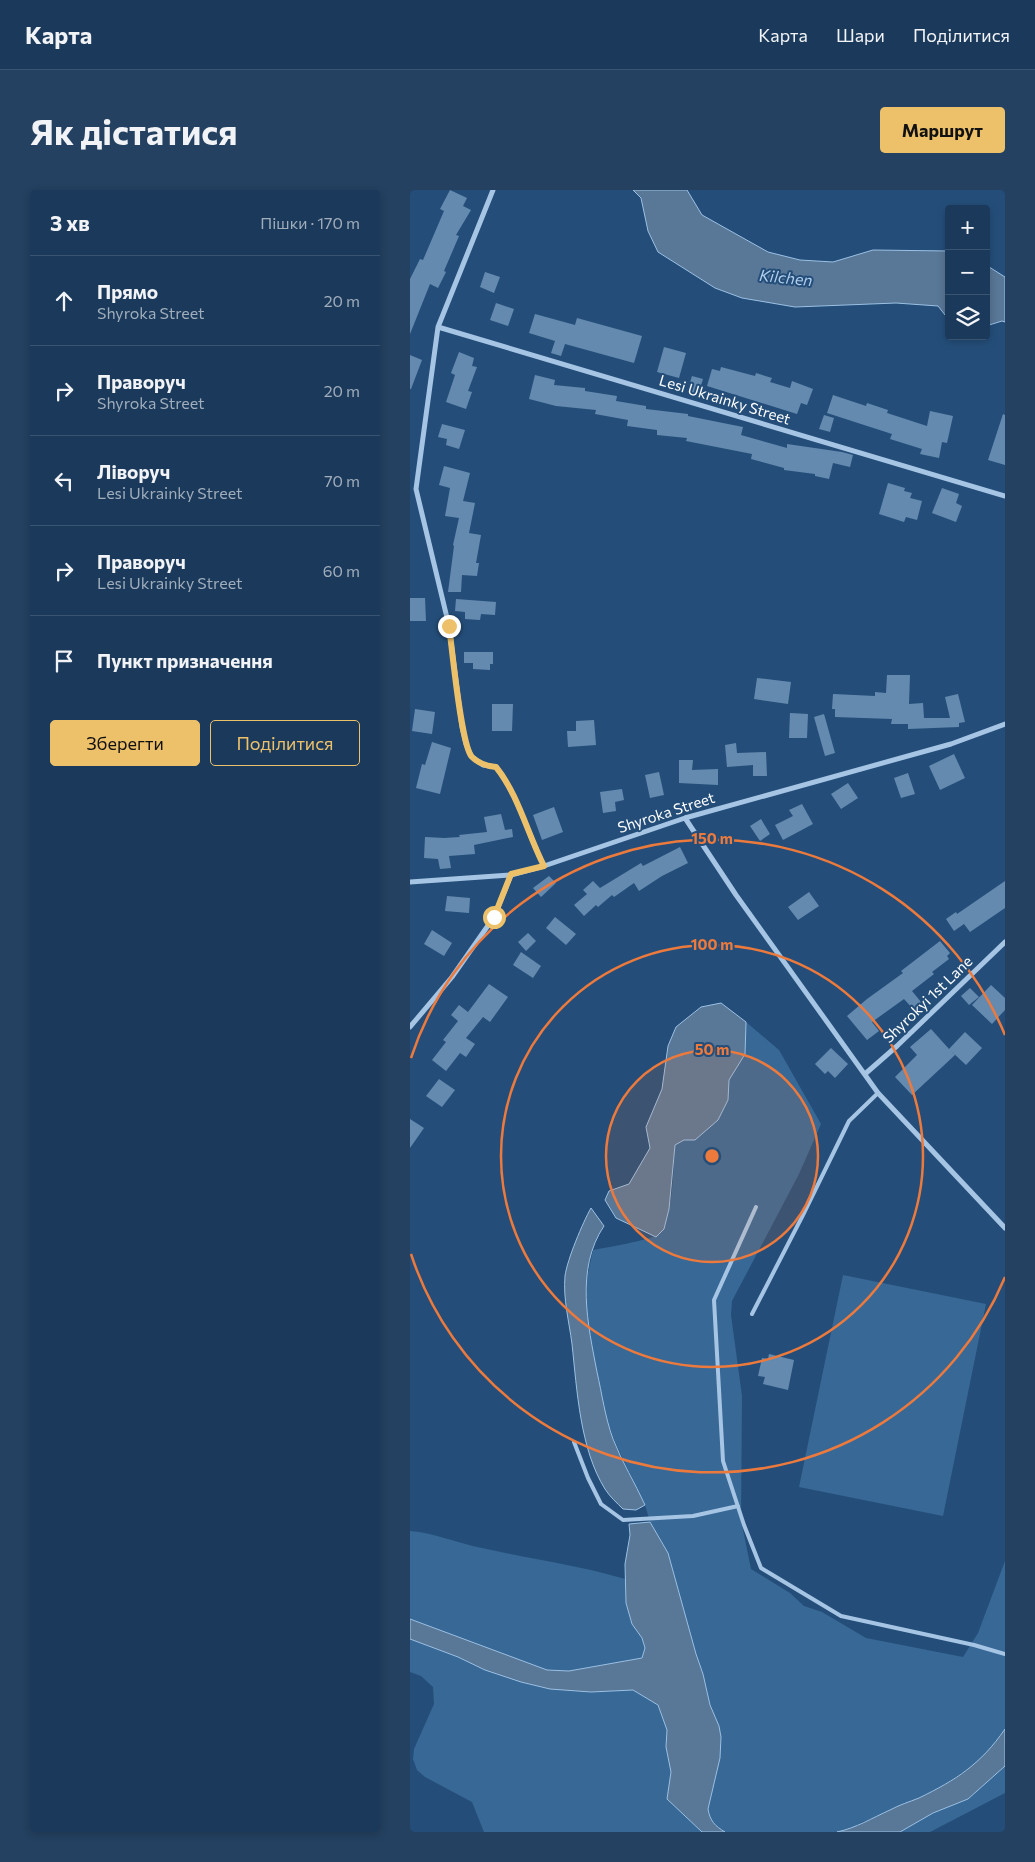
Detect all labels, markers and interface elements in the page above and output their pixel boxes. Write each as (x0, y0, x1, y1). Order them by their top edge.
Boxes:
text: Карта (25, 20, 92, 49)
text: Карта (758, 24, 808, 46)
text: Шари (836, 24, 885, 46)
text: Поділитися (913, 24, 1010, 46)
button: Маршрут (880, 107, 1005, 153)
text: Як дістатися (30, 109, 238, 152)
map controls (945, 205, 990, 340)
button: + (945, 205, 990, 250)
text: 3 хв (50, 210, 90, 235)
text: Пішки · 170 m (260, 213, 360, 232)
button: − (945, 250, 990, 295)
water label: Kilchen (758, 265, 814, 289)
text: Прямо (97, 280, 158, 303)
icon: ahead (50, 287, 78, 315)
text: 20 m (324, 291, 360, 310)
button: layers (945, 295, 990, 340)
text: Shyroka Street (97, 303, 205, 322)
text: Праворуч (97, 370, 186, 393)
street label: Lesi Ukrainky Street (657, 370, 793, 428)
icon: right (50, 377, 78, 405)
text: 20 m (324, 381, 360, 400)
text: Shyroka Street (97, 393, 205, 412)
text: Ліворуч (97, 460, 170, 483)
icon: left (50, 467, 78, 495)
text: 70 m (324, 471, 360, 490)
text: Lesi Ukrainky Street (97, 483, 243, 502)
text: Праворуч (97, 550, 186, 573)
icon: right (50, 557, 78, 585)
text: 60 m (323, 561, 360, 580)
text: Lesi Ukrainky Street (97, 573, 243, 592)
route end (438, 615, 461, 638)
icon: arrive (50, 647, 78, 675)
text: Пункт призначення (97, 649, 273, 672)
button: Зберегти (50, 720, 200, 766)
button: Поділитися (210, 720, 360, 766)
street label: Shyroka Street (615, 788, 717, 836)
text: 150 m (691, 829, 733, 847)
route start (483, 906, 506, 929)
text: 100 m (691, 935, 733, 953)
street label: Shyrokyi 1st Lane (878, 952, 976, 1046)
text: 50 m (695, 1040, 729, 1058)
centre of rings (703, 1147, 721, 1165)

